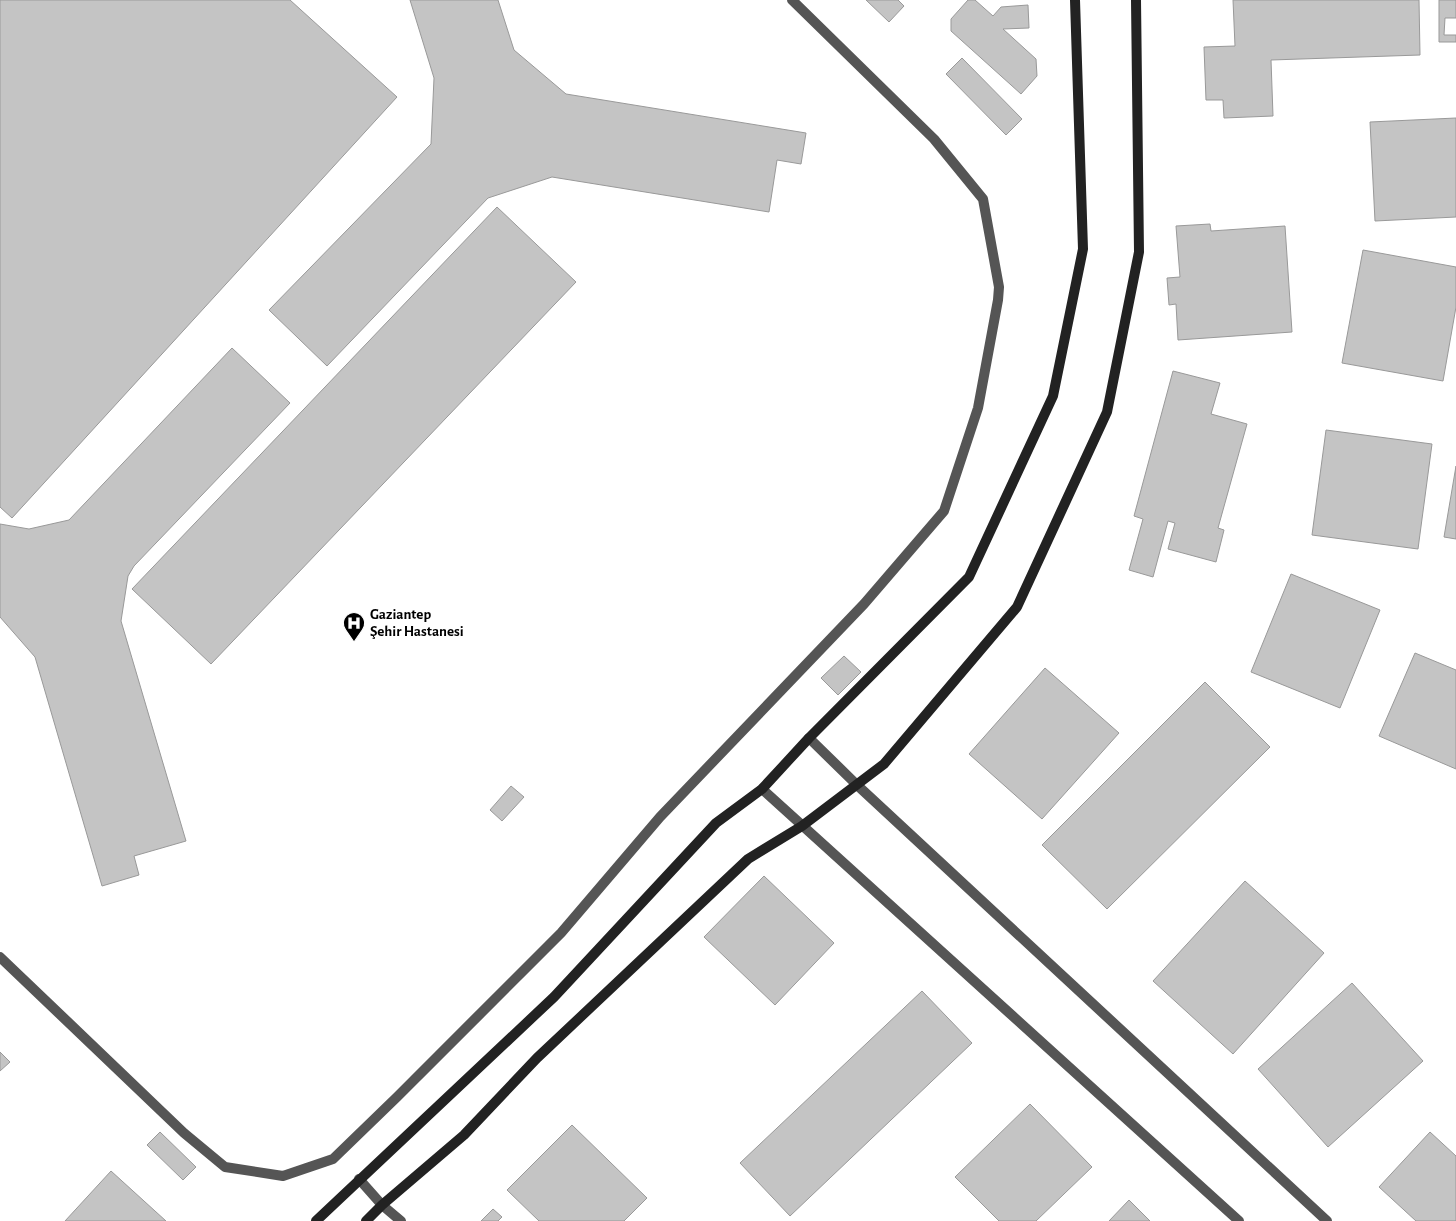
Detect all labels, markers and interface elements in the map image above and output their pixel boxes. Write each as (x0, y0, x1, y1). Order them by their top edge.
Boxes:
place label: Gaziantep Şehir Hastanesi (370, 607, 464, 639)
hospital icon: Gaziantep Şehir Hastanesi (342, 611, 366, 642)

